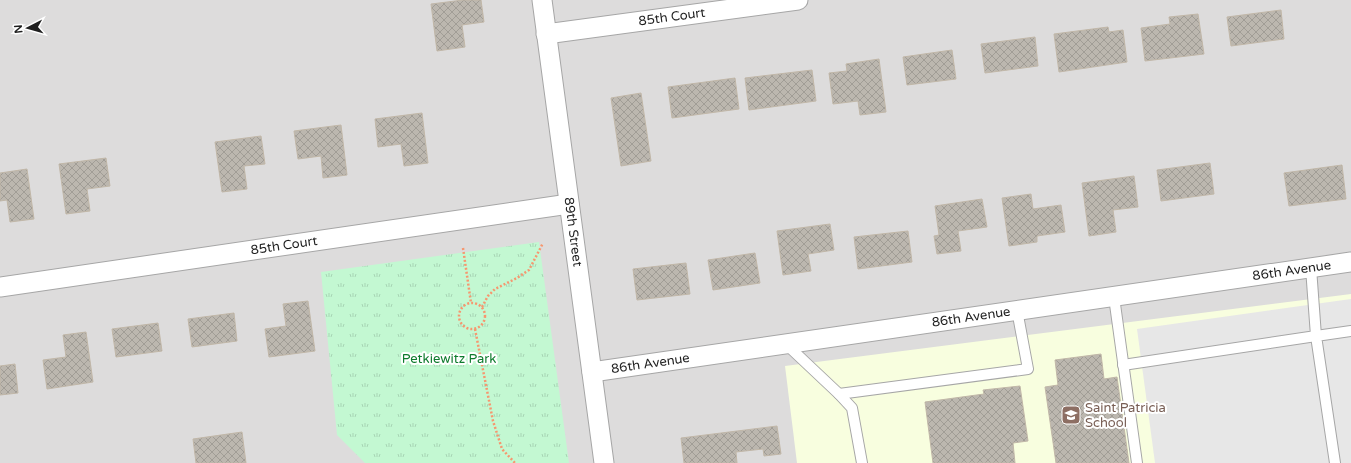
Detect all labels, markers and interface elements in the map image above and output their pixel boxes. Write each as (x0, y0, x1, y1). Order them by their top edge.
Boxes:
street label: 85th Court (637, 5, 706, 29)
north arrow (8, 8, 48, 48)
text: N (12, 24, 25, 34)
street label: 89th Street (560, 196, 586, 268)
street label: 85th Court (250, 233, 318, 258)
street label: 86th Avenue (1251, 257, 1332, 284)
street label: 86th Avenue (931, 303, 1011, 331)
street label: 86th Avenue (610, 350, 691, 377)
park label: Petkiewitz Park (402, 351, 496, 367)
place label: Saint Patricia School (1085, 400, 1166, 431)
school or university icon: Saint Patricia School (1060, 404, 1082, 426)

